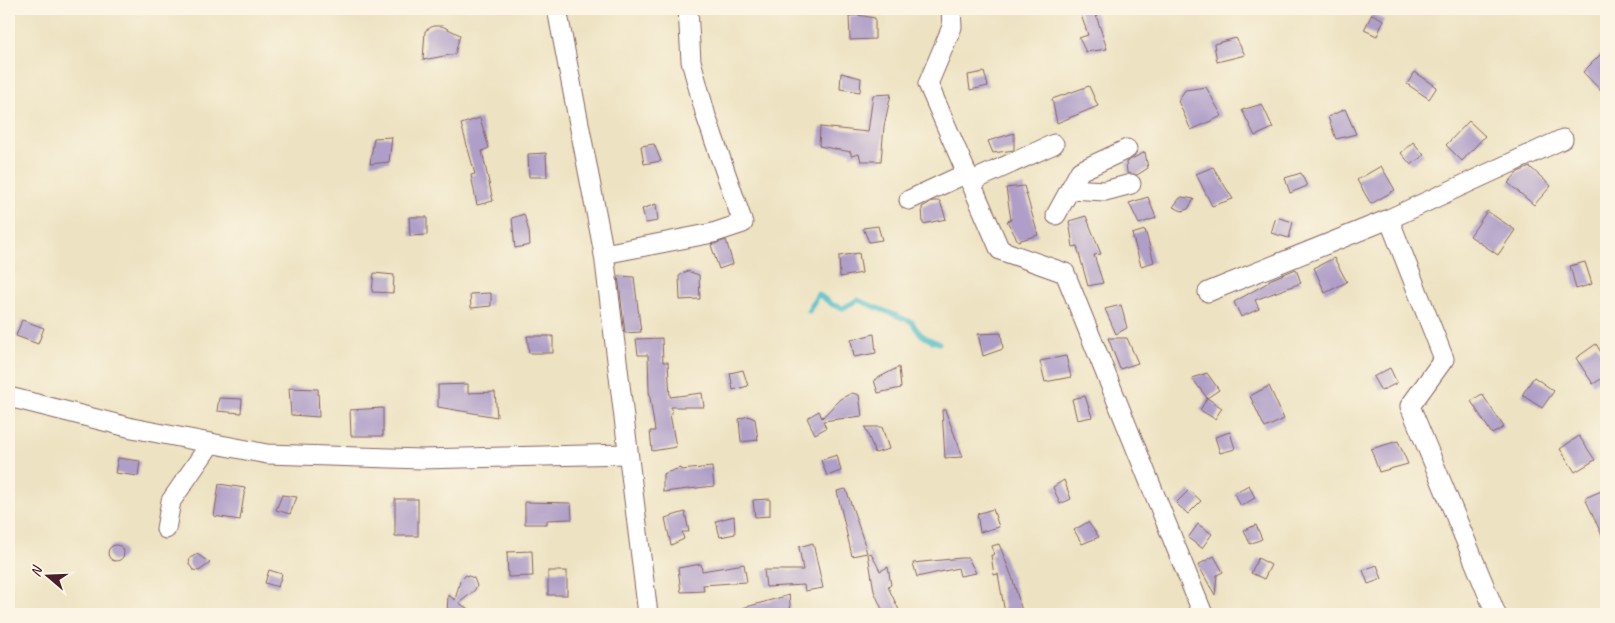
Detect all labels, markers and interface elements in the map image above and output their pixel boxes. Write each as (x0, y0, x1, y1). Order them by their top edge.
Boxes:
north arrow (22, 550, 72, 600)
text: N (27, 563, 46, 579)

